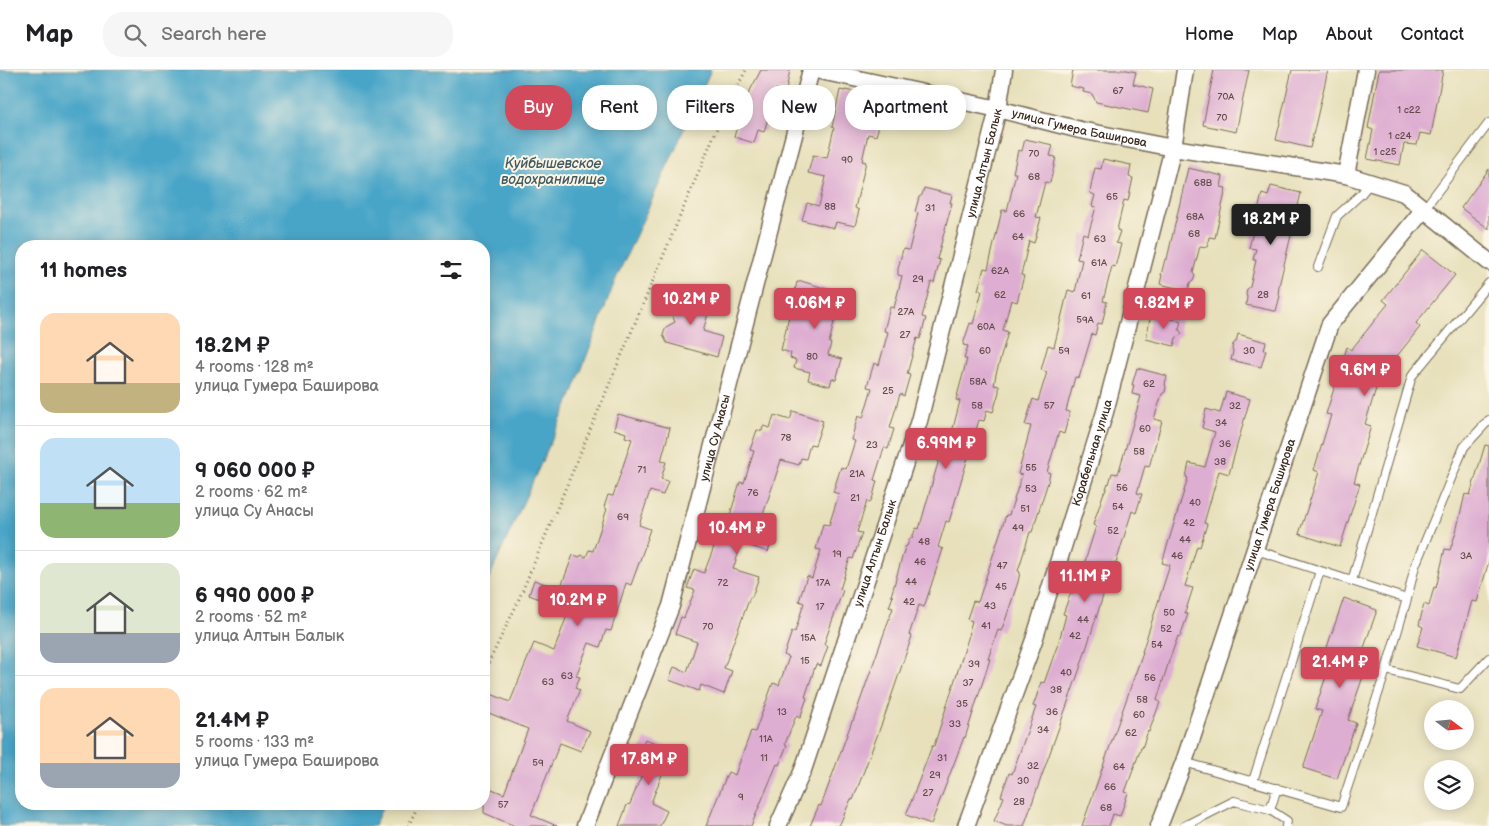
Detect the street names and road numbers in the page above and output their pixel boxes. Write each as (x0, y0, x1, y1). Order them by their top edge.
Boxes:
street label: улица Гумера Баширова (1010, 105, 1149, 150)
street label: улица Алтын Балык (963, 106, 1005, 219)
street label: улица Су Анасы (696, 393, 733, 483)
street label: Корабельная улица (1069, 398, 1115, 508)
street label: улица Гумера Баширова (1241, 437, 1299, 573)
street label: улица Алтын Балык (850, 497, 900, 609)

